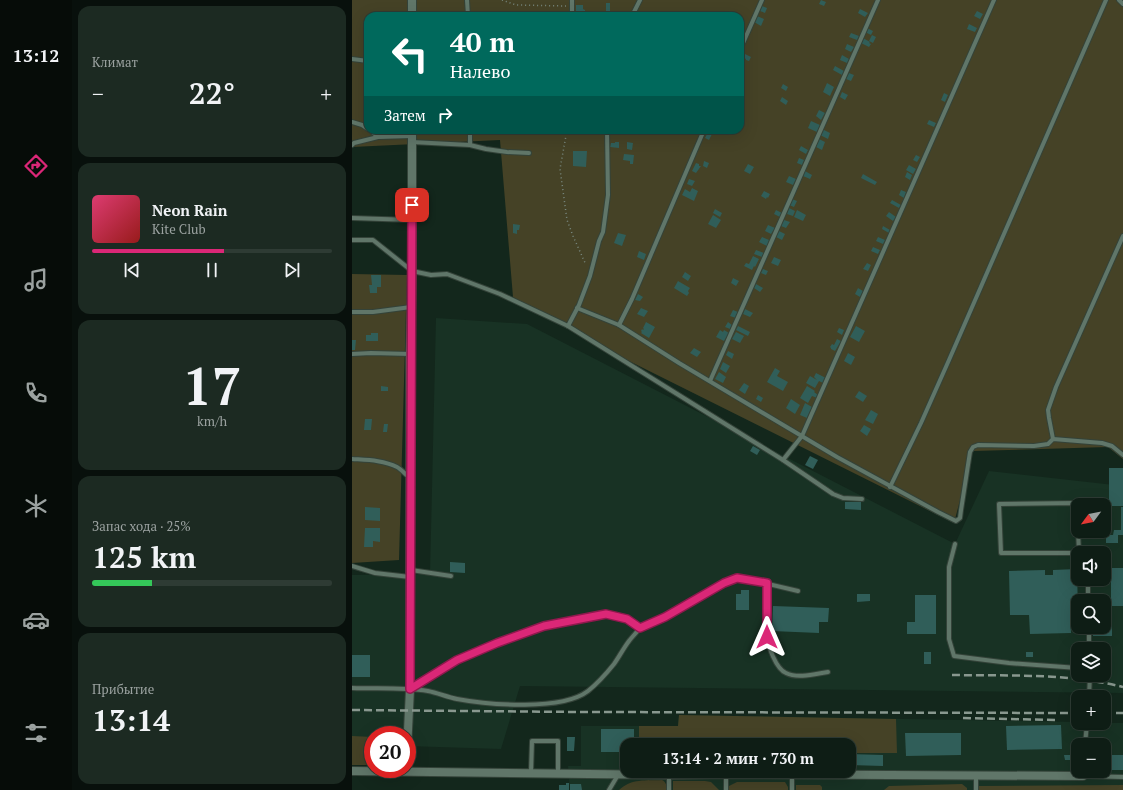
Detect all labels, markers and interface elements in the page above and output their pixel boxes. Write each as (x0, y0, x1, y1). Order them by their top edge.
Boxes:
text: 40 m (450, 23, 515, 60)
icon: left (384, 28, 436, 80)
text: 13:12 (13, 43, 59, 67)
text: Климат (92, 53, 138, 71)
text: Налево (450, 59, 510, 83)
text: 22° (189, 73, 235, 113)
text: − (92, 79, 104, 108)
text: + (320, 79, 332, 108)
icon: right (434, 104, 456, 126)
text: Затем (384, 105, 426, 125)
icon: directions (22, 152, 50, 180)
pin (395, 188, 429, 222)
icon: arrive (401, 194, 423, 216)
text: Neon Rain (152, 200, 228, 220)
text: Kite Club (152, 220, 206, 238)
icon: previous (121, 259, 143, 281)
icon: pause (201, 259, 223, 281)
icon: next (281, 259, 303, 281)
icon: music (22, 266, 50, 294)
text: 17 (183, 351, 241, 420)
icon: phone (22, 379, 50, 407)
text: km/h (197, 412, 227, 430)
icon: climate (22, 492, 50, 520)
north arrow (1071, 498, 1111, 538)
map controls (1071, 498, 1111, 778)
text: Запас хода · 25% (92, 517, 191, 535)
text: 125 km (92, 537, 196, 577)
button: sound (1071, 546, 1111, 586)
button: search (1071, 594, 1111, 634)
icon: car (22, 606, 50, 634)
position arrow (746, 616, 788, 658)
button: layers (1071, 642, 1111, 682)
text: Прибытие (92, 680, 154, 698)
button: + (1071, 690, 1111, 730)
text: 13:14 (92, 700, 170, 740)
icon: filters (22, 719, 50, 747)
speed limit sign: 20 (364, 726, 416, 778)
button: − (1071, 738, 1111, 778)
text: 13:14 · 2 мин · 730 m (662, 748, 814, 768)

